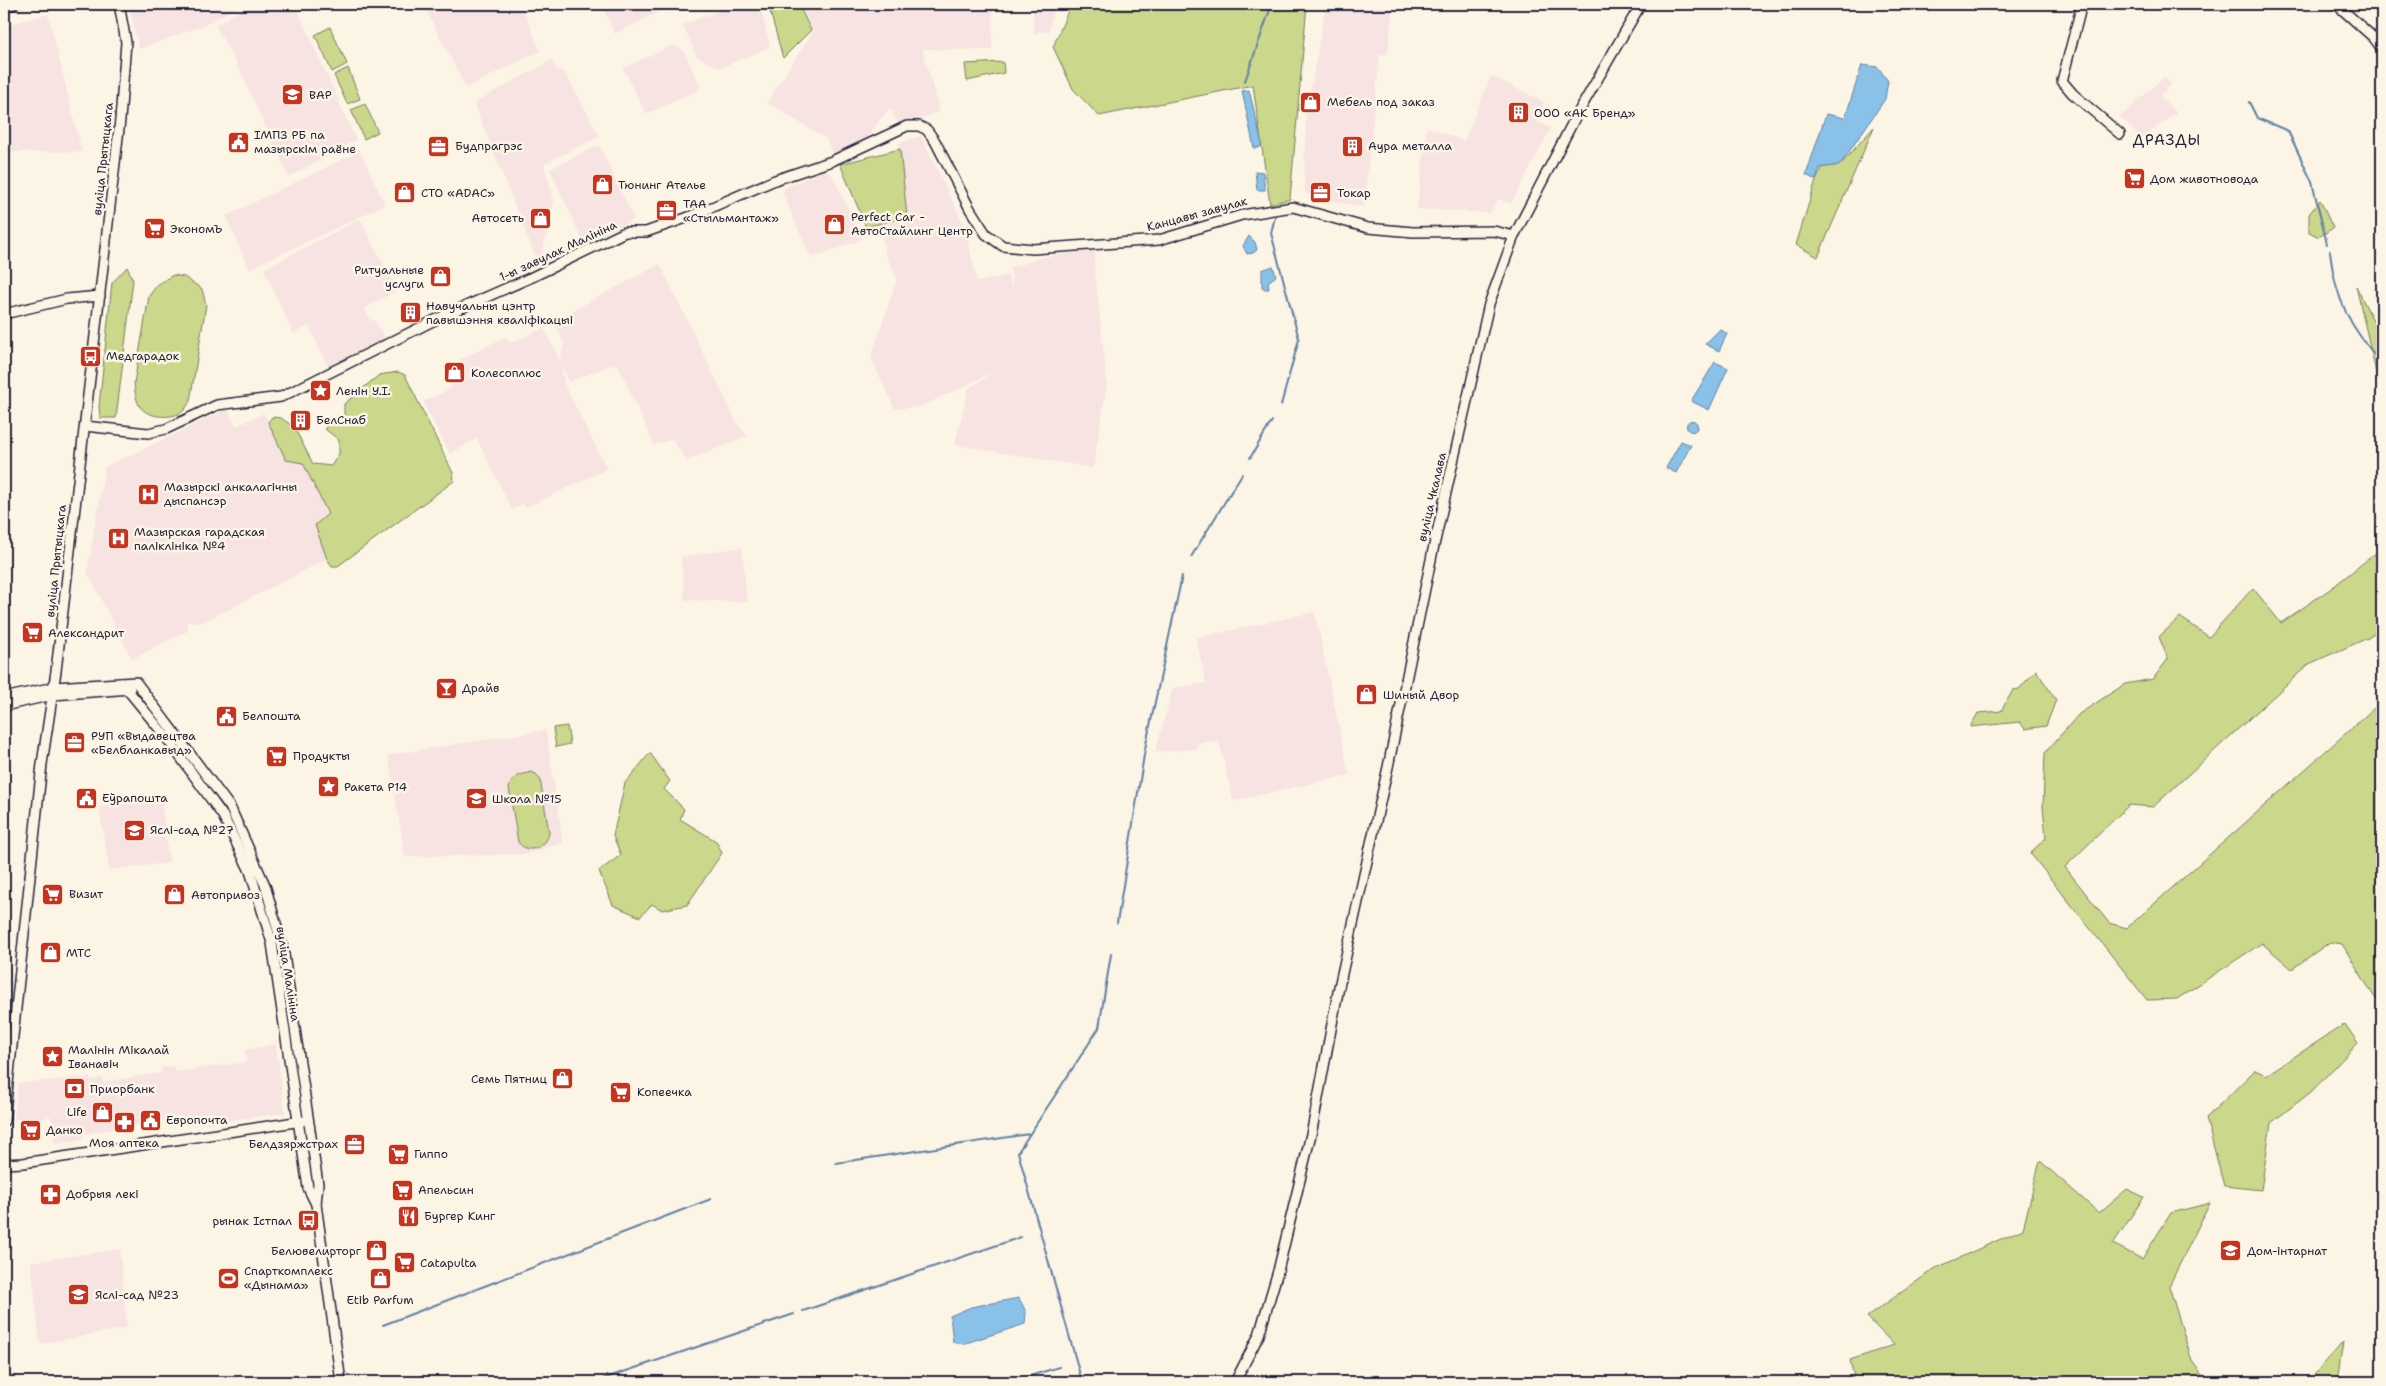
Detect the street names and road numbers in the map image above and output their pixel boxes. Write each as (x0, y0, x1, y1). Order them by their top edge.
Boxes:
street label: вуліца Прытыцкага (89, 101, 117, 216)
street label: Канцавы завулак (1145, 193, 1250, 235)
street label: 1-ы завулак Малініна (497, 217, 620, 285)
street label: вуліца Чкалава (1414, 450, 1450, 543)
street label: вуліца Прытыцкага (42, 503, 70, 618)
street label: вуліца Малініна (273, 925, 303, 1023)

